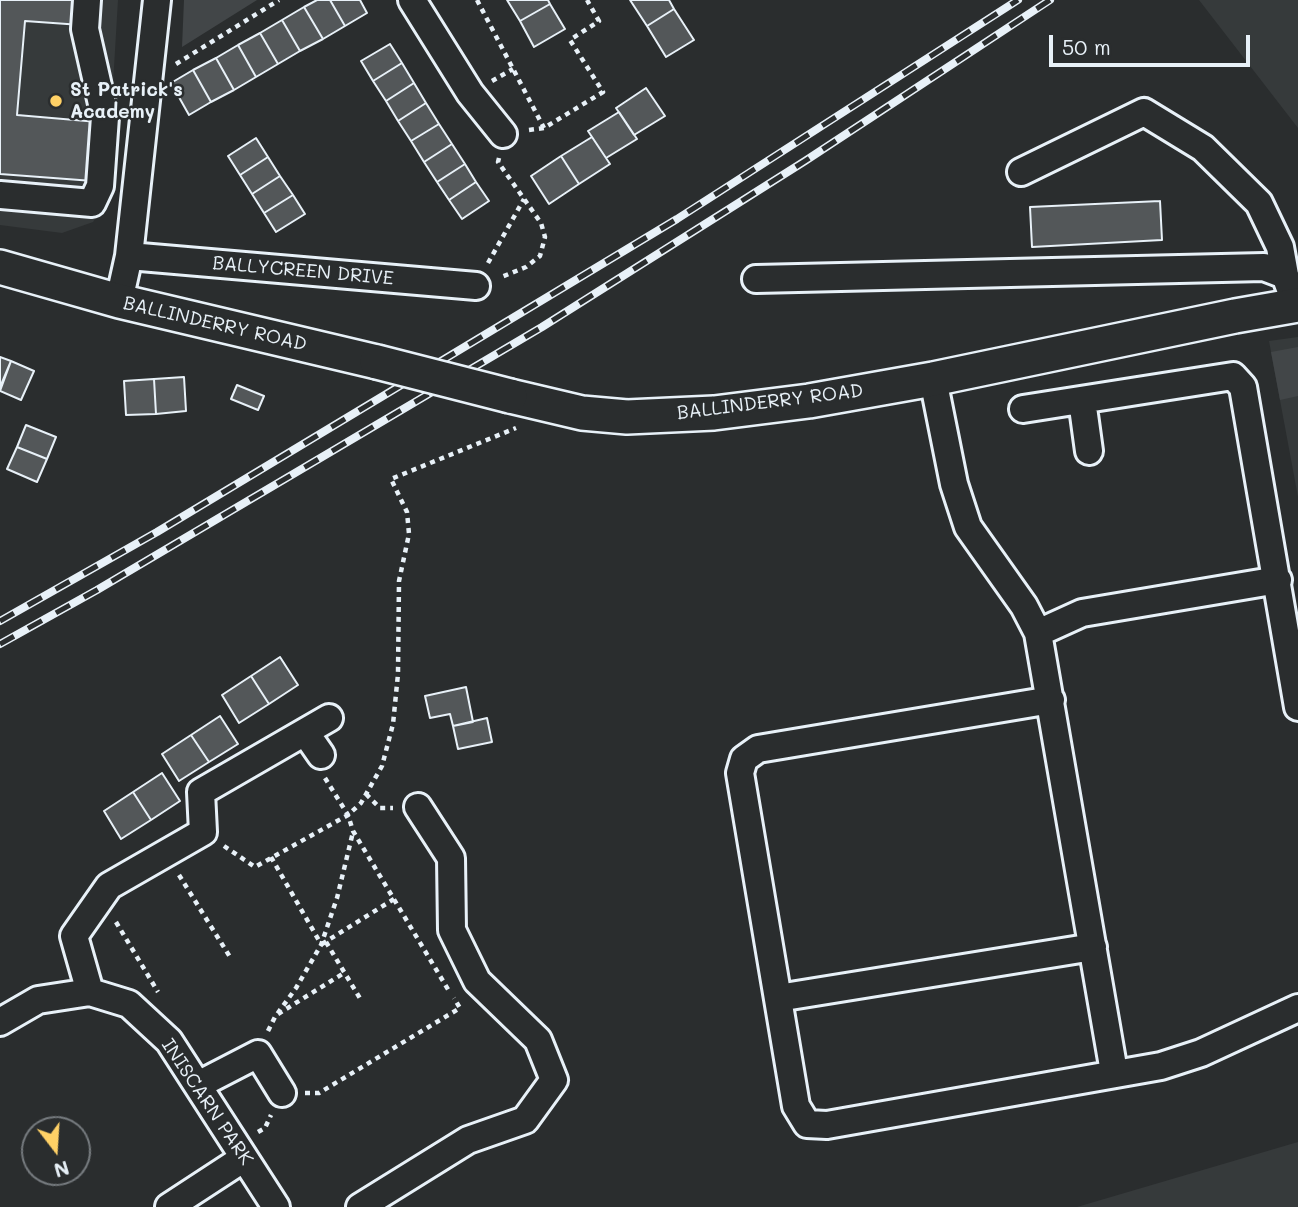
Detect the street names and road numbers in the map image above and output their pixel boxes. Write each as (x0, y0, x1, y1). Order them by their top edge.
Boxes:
street label: BALLYCREEN DRIVE (212, 252, 394, 290)
street label: BALLINDERRY ROAD (121, 292, 309, 356)
street label: BALLINDERRY ROAD (676, 379, 864, 425)
street label: INISCARN PARK (156, 1035, 258, 1169)

